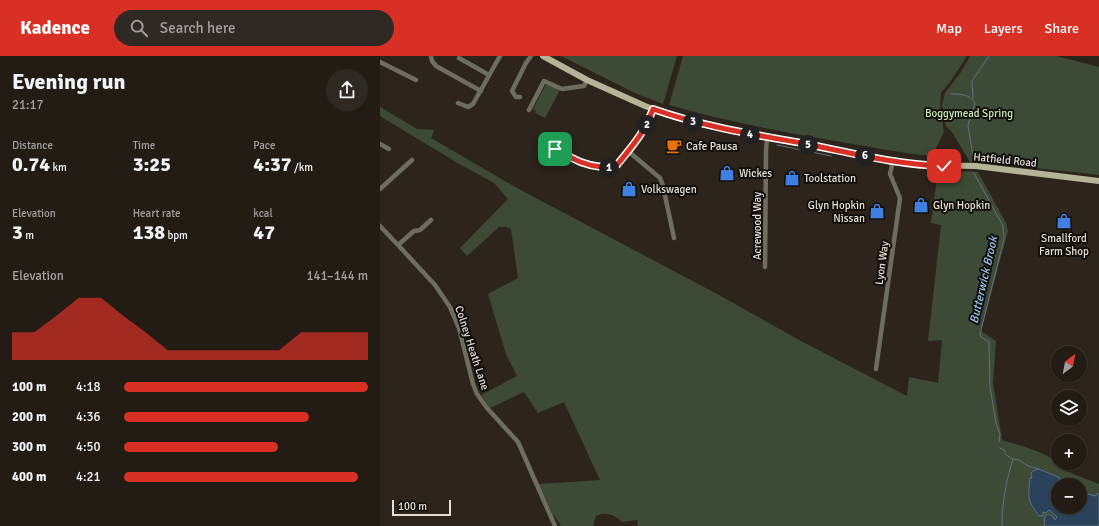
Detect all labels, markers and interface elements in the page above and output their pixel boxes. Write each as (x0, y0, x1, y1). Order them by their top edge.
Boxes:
search box (114, 10, 394, 46)
text: Kadence (20, 16, 90, 40)
icon: search (128, 17, 150, 39)
text: Search here (160, 19, 235, 37)
text: Map (936, 20, 962, 37)
text: Layers (984, 20, 1023, 37)
text: Share (1045, 20, 1079, 37)
text: Evening run (12, 68, 126, 95)
button: share (326, 69, 368, 111)
text: 21:17 (12, 97, 44, 113)
park label: Boggymead Spring (925, 107, 1013, 120)
pin: 3 (683, 112, 703, 132)
pin: 2 (637, 115, 657, 135)
text: 3 (690, 115, 696, 128)
text: 2 (644, 118, 650, 131)
pin: 4 (740, 125, 760, 145)
text: 4 (747, 128, 753, 141)
pin (538, 132, 572, 166)
pin: 5 (798, 135, 818, 155)
cafe icon: Cafe Pausa (665, 137, 683, 155)
icon: arrive (544, 138, 566, 160)
text: 5 (805, 138, 811, 151)
text: Distance (12, 139, 53, 152)
text: Time (133, 139, 155, 152)
text: Pace (253, 139, 276, 152)
place label: Cafe Pausa (686, 140, 738, 153)
pin: 6 (855, 146, 875, 166)
text: 6 (862, 149, 868, 162)
pin (927, 149, 961, 183)
street label: Hatfield Road (973, 150, 1038, 170)
text: 0.74 (12, 152, 50, 177)
text: 3:25 (133, 152, 171, 177)
text: 4:37 (253, 152, 292, 177)
icon: check (933, 155, 955, 177)
pin: 1 (599, 158, 619, 178)
text: km (50, 161, 67, 174)
text: /km (292, 161, 313, 174)
text: 1 (606, 161, 612, 174)
shop icon: Wickes (718, 164, 736, 182)
place label: Wickes (739, 167, 772, 180)
shop icon: Toolstation (783, 169, 801, 187)
place label: Toolstation (804, 172, 856, 185)
shop icon: Volkswagen (620, 180, 638, 198)
place label: Volkswagen (641, 183, 697, 196)
street label: Acrewood Way (751, 191, 764, 260)
shop icon: Glyn Hopkin (912, 196, 930, 214)
place label: Glyn Hopkin Nissan (808, 199, 865, 225)
place label: Glyn Hopkin (933, 199, 990, 212)
shop icon: Glyn Hopkin Nissan (868, 202, 886, 220)
text: Elevation (12, 207, 56, 220)
text: Heart rate (133, 207, 180, 220)
text: kcal (253, 207, 273, 220)
shop icon: Smallford Farm Shop (1055, 212, 1073, 230)
text: 3 (12, 220, 23, 245)
text: 138 (133, 220, 165, 245)
text: 47 (253, 220, 275, 245)
text: m (23, 229, 34, 242)
text: bpm (165, 229, 188, 242)
place label: Smallford Farm Shop (1039, 232, 1089, 258)
water label: Butterwick Brook (967, 234, 1002, 325)
street label: Lyon Way (873, 240, 892, 286)
text: Elevation (12, 268, 64, 284)
text: 141–144 m (306, 268, 368, 284)
street label: Colney Heath Lane (452, 304, 492, 392)
north arrow (1051, 346, 1087, 382)
map controls (1051, 346, 1087, 514)
text: 100 m (12, 379, 46, 395)
text: 4:18 (76, 379, 101, 395)
button: layers (1051, 390, 1087, 426)
text: 200 m (12, 409, 46, 425)
text: 4:36 (76, 409, 101, 425)
button: + (1051, 434, 1087, 470)
text: 300 m (12, 439, 46, 455)
text: 4:50 (76, 439, 101, 455)
text: 400 m (12, 469, 46, 485)
text: 4:21 (76, 469, 101, 485)
button: − (1051, 478, 1087, 514)
scale bar (392, 498, 451, 517)
text: 100 m (398, 500, 427, 513)

